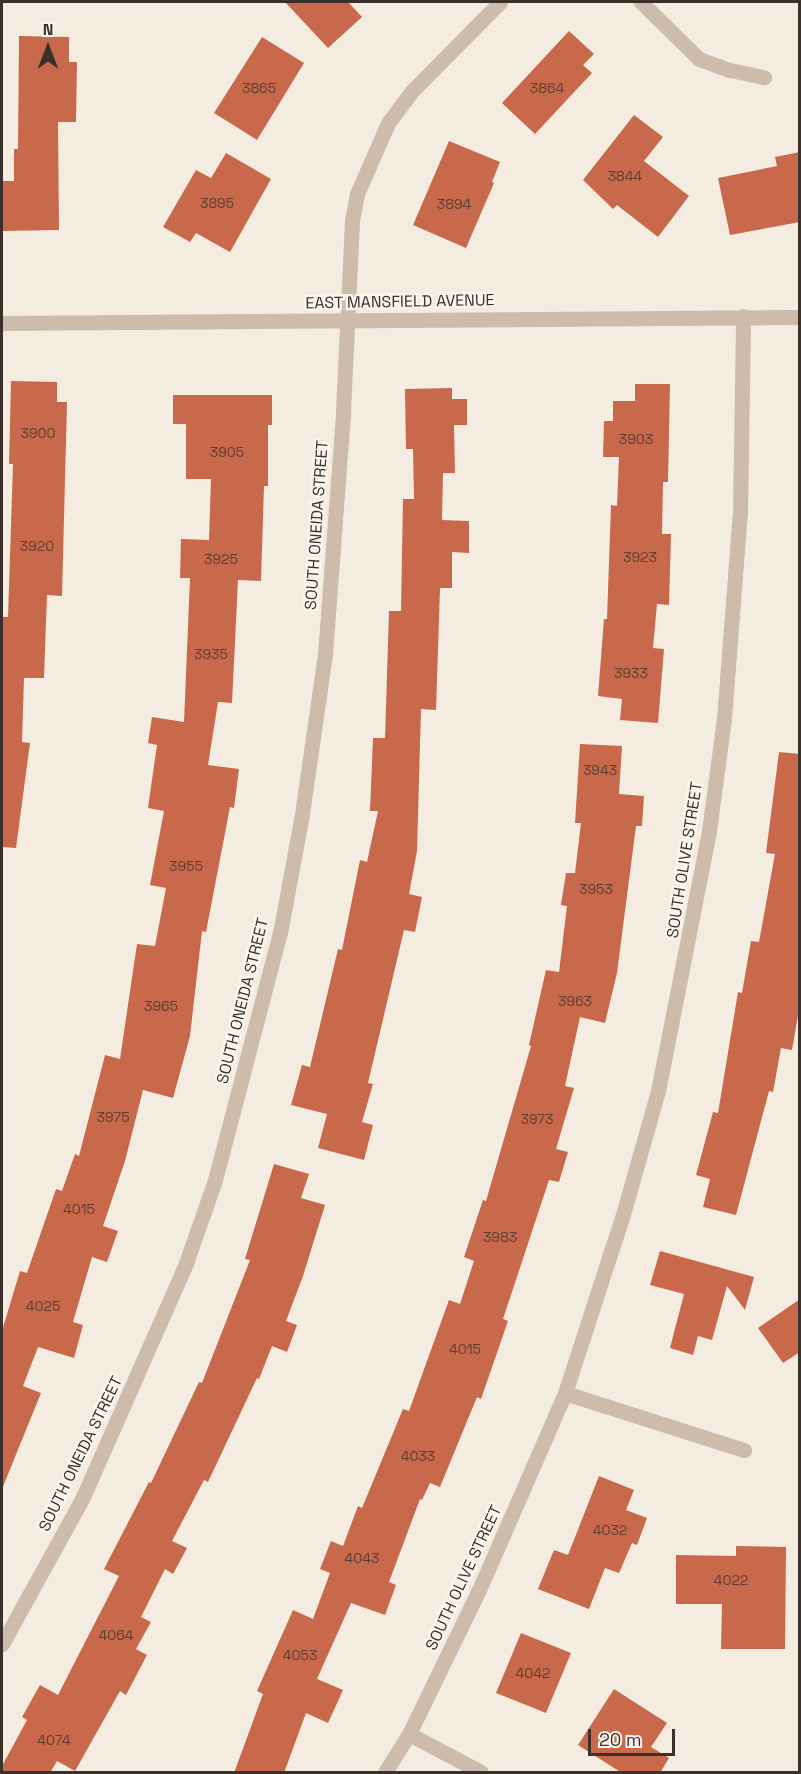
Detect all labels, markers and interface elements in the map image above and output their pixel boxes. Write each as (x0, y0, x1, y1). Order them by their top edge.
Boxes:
north arrow (18, 18, 78, 78)
text: N (43, 19, 53, 40)
house number: 3865 (242, 80, 276, 96)
house number: 3864 (530, 80, 564, 96)
house number: 3844 (608, 168, 642, 184)
house number: 3895 (200, 195, 234, 211)
house number: 3894 (437, 196, 471, 212)
street label: EAST MANSFIELD AVENUE (305, 291, 495, 313)
house number: 3900 (21, 425, 55, 441)
house number: 3903 (619, 431, 653, 447)
street label: SOUTH ONEIDA STREET (301, 439, 333, 611)
house number: 3905 (210, 444, 244, 460)
house number: 3920 (20, 538, 54, 554)
house number: 3923 (623, 549, 657, 565)
house number: 3925 (204, 551, 238, 567)
house number: 3935 (194, 646, 228, 662)
house number: 3933 (614, 665, 648, 681)
house number: 3943 (583, 762, 617, 778)
street label: SOUTH OLIVE STREET (663, 781, 707, 939)
house number: 3955 (169, 858, 203, 874)
house number: 3953 (579, 881, 613, 897)
street label: SOUTH ONEIDA STREET (213, 916, 273, 1086)
house number: 3963 (558, 993, 592, 1009)
house number: 3965 (144, 998, 178, 1014)
house number: 3975 (96, 1109, 130, 1125)
house number: 3973 (520, 1111, 554, 1127)
house number: 4015 (63, 1201, 95, 1217)
house number: 3983 (483, 1229, 517, 1245)
house number: 4025 (26, 1298, 60, 1314)
house number: 4015 (449, 1341, 481, 1357)
street label: SOUTH ONEIDA STREET (35, 1373, 127, 1535)
house number: 4033 (401, 1448, 435, 1464)
street label: SOUTH OLIVE STREET (422, 1502, 506, 1654)
house number: 4032 (593, 1522, 627, 1538)
house number: 4043 (345, 1550, 379, 1566)
house number: 4022 (714, 1572, 748, 1588)
house number: 4064 (98, 1627, 134, 1643)
house number: 4053 (283, 1647, 317, 1663)
house number: 4042 (516, 1665, 550, 1681)
scale bar (591, 1717, 678, 1755)
text: 20 m (599, 1728, 642, 1751)
house number: 4074 (37, 1732, 71, 1748)

